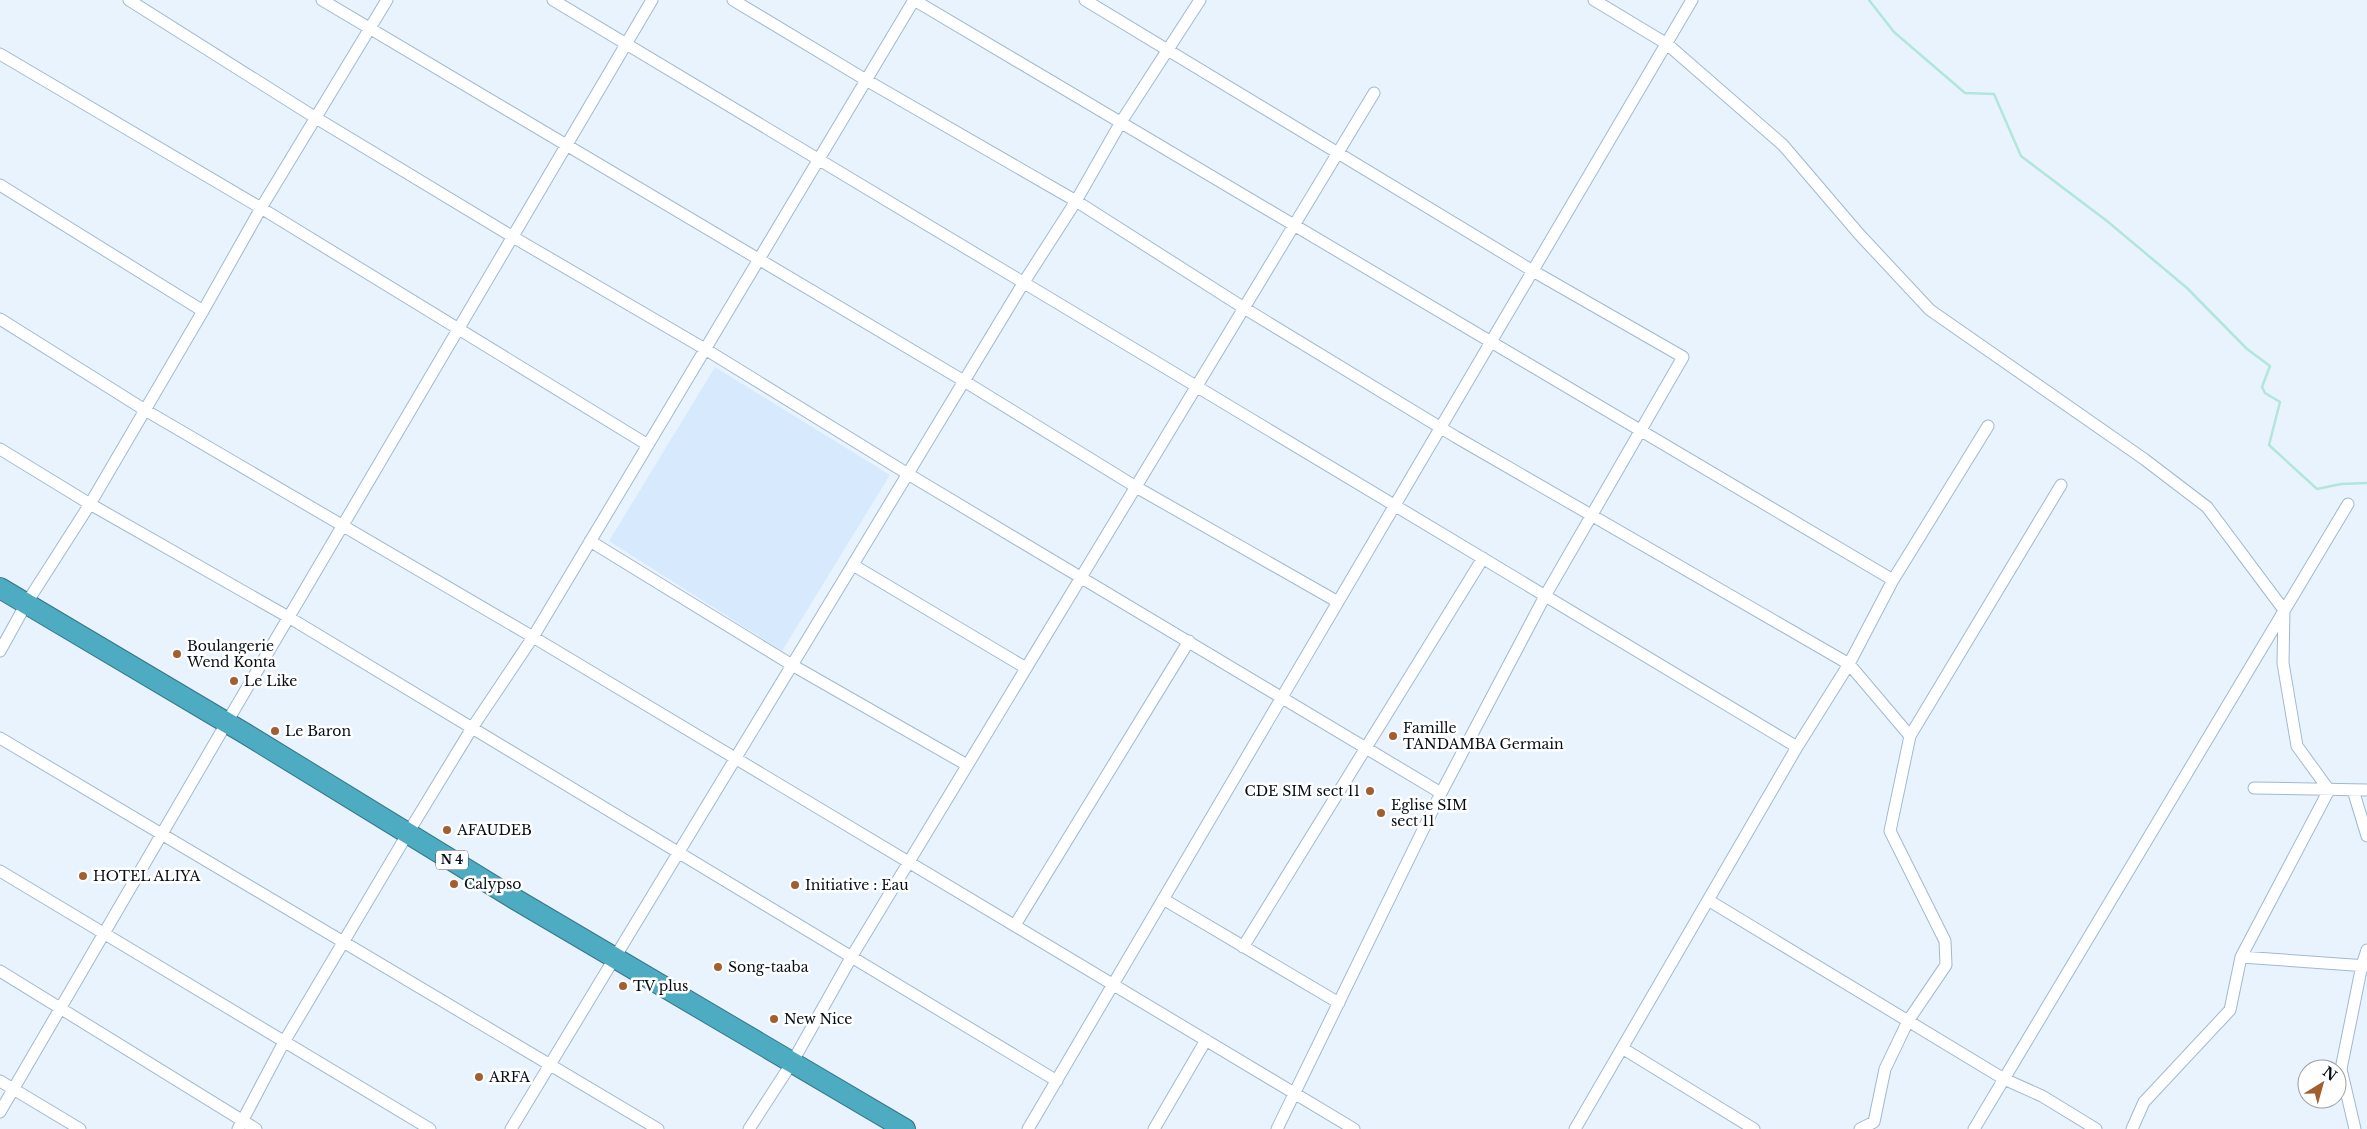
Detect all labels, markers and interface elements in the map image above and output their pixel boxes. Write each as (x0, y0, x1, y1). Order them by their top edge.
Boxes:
place label: Boulangerie Wend Konta (186, 637, 276, 671)
marker: Boulangerie Wend Konta (171, 648, 183, 660)
place label: Le Like (244, 672, 297, 690)
marker: Le Like (228, 675, 240, 687)
place label: Famille TANDAMBA Germain (1403, 719, 1564, 753)
place label: Le Baron (285, 722, 351, 740)
marker: Le Baron (269, 725, 281, 737)
marker: Famille TANDAMBA Germain (1387, 730, 1399, 742)
place label: CDE SIM sect 11 (1245, 782, 1360, 800)
marker: CDE SIM sect 11 (1364, 785, 1376, 797)
place label: Eglise SIM sect 11 (1391, 796, 1467, 830)
marker: Eglise SIM sect 11 (1375, 807, 1387, 819)
place label: AFAUDEB (456, 821, 532, 839)
marker: AFAUDEB (441, 824, 453, 836)
road number: N 4 (436, 850, 468, 870)
place label: HOTEL ALIYA (93, 867, 201, 885)
marker: HOTEL ALIYA (77, 870, 89, 882)
place label: Calypso (464, 875, 521, 893)
place label: Initiative : Eau (805, 876, 909, 894)
marker: Calypso (448, 878, 460, 890)
marker: Initiative : Eau (789, 879, 801, 891)
place label: Song-taaba (728, 958, 809, 976)
marker: Song-taaba (712, 961, 724, 973)
place label: TV plus (633, 977, 688, 995)
marker: TV plus (617, 980, 629, 992)
place label: New Nice (784, 1010, 852, 1028)
marker: New Nice (768, 1013, 780, 1025)
north arrow (2297, 1059, 2347, 1109)
text: N (2319, 1062, 2340, 1085)
place label: ARFA (488, 1068, 530, 1086)
marker: ARFA (473, 1071, 485, 1083)

